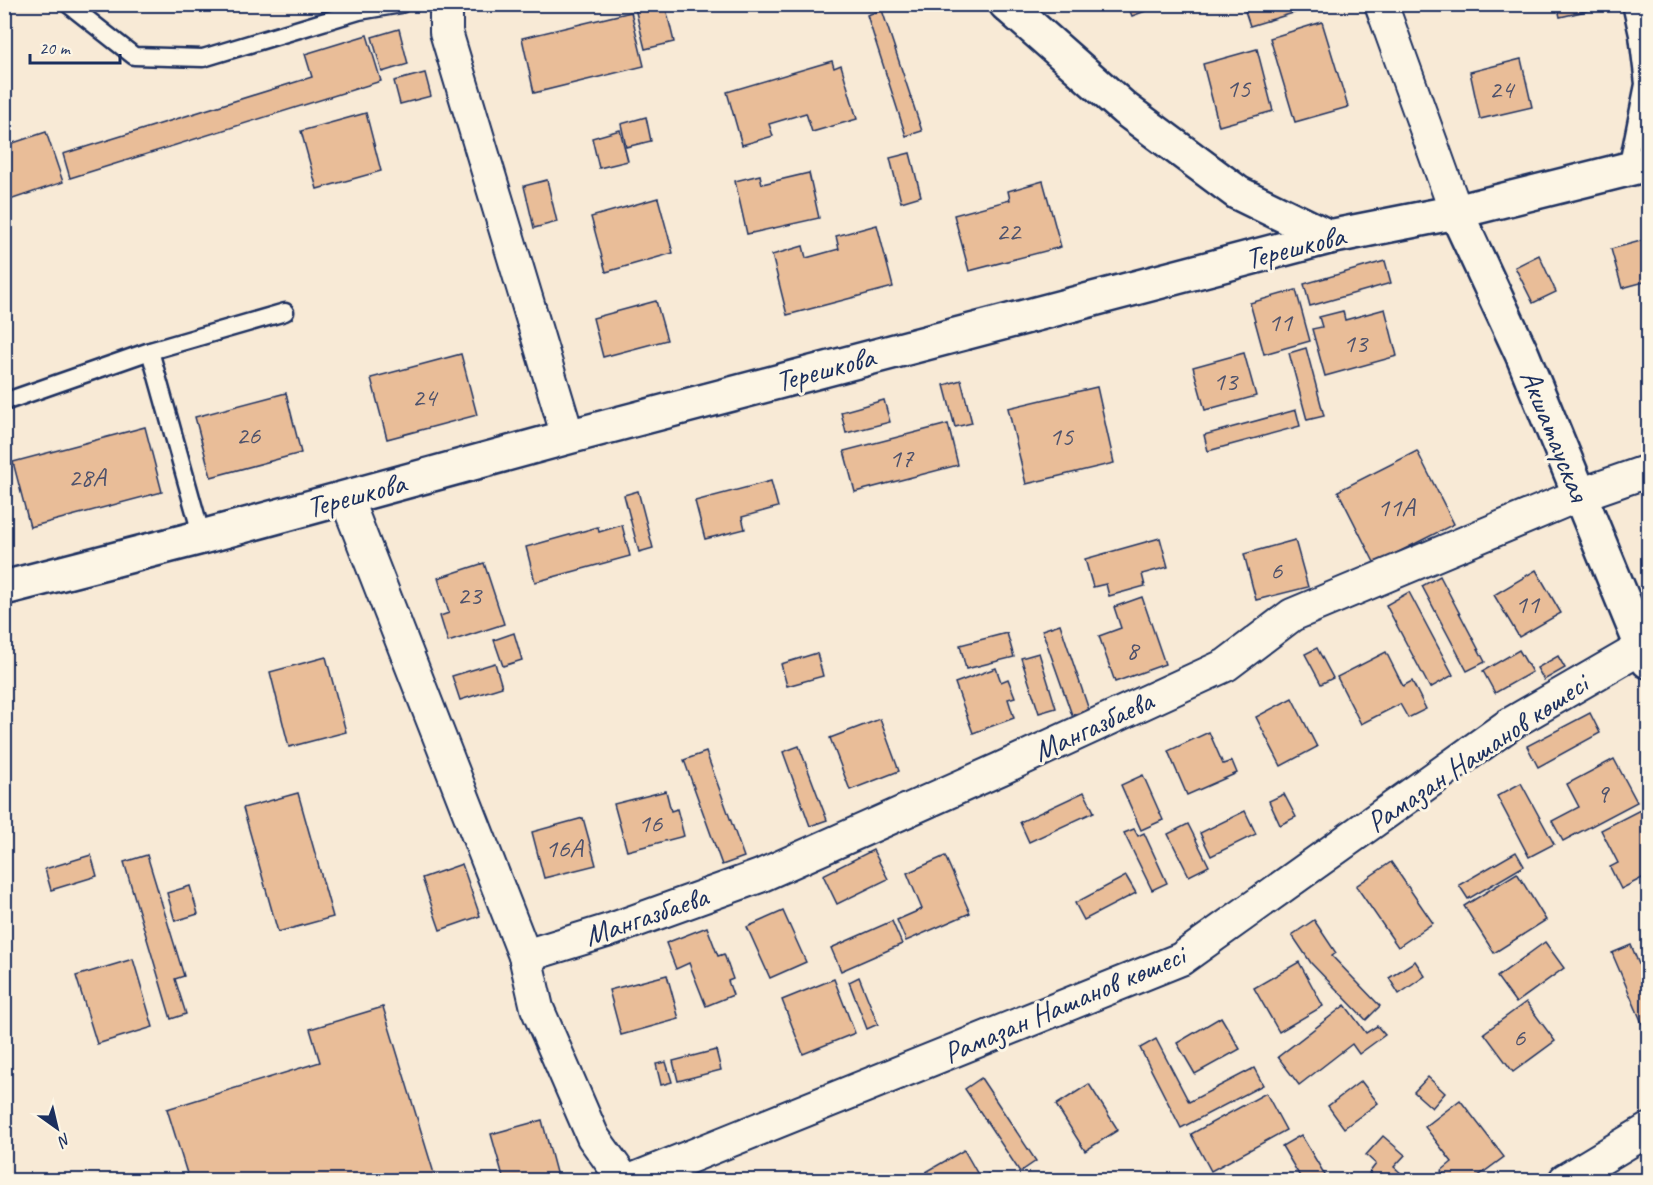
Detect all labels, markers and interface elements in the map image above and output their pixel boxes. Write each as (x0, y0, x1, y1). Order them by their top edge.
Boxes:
scale bar (30, 27, 120, 65)
text: 20 m (39, 37, 72, 59)
house number: 15 (1226, 71, 1252, 105)
house number: 24 (1489, 72, 1516, 106)
house number: 22 (996, 214, 1022, 248)
street label: Терешкова (1241, 216, 1350, 278)
house number: 11 (1268, 305, 1294, 339)
house number: 13 (1343, 326, 1369, 360)
street label: Терешкова (771, 337, 881, 400)
house number: 13 (1213, 364, 1239, 398)
street label: Акшатауская (1512, 364, 1599, 509)
house number: 24 (412, 380, 439, 414)
house number: 26 (236, 418, 261, 452)
house number: 15 (1049, 419, 1075, 453)
house number: 17 (889, 441, 915, 475)
house number: 28А (68, 460, 107, 494)
street label: Терешкова (302, 463, 412, 526)
house number: 11А (1377, 490, 1416, 524)
house number: 6 (1270, 553, 1283, 587)
house number: 23 (457, 578, 483, 612)
house number: 11 (1515, 587, 1541, 621)
house number: 8 (1126, 633, 1141, 667)
street label: Рамазан Нашанов көшесі (1359, 663, 1598, 841)
street label: Мангазбаева (1027, 681, 1161, 770)
house number: 9 (1596, 776, 1610, 810)
house number: 16 (638, 806, 663, 840)
house number: 16А (545, 831, 584, 865)
street label: Мангазбаева (579, 877, 715, 955)
street label: Рамазан Нашанов көшесі (938, 935, 1194, 1072)
house number: 6 (1513, 1020, 1526, 1054)
north arrow (27, 1098, 87, 1158)
text: N (53, 1129, 75, 1152)

